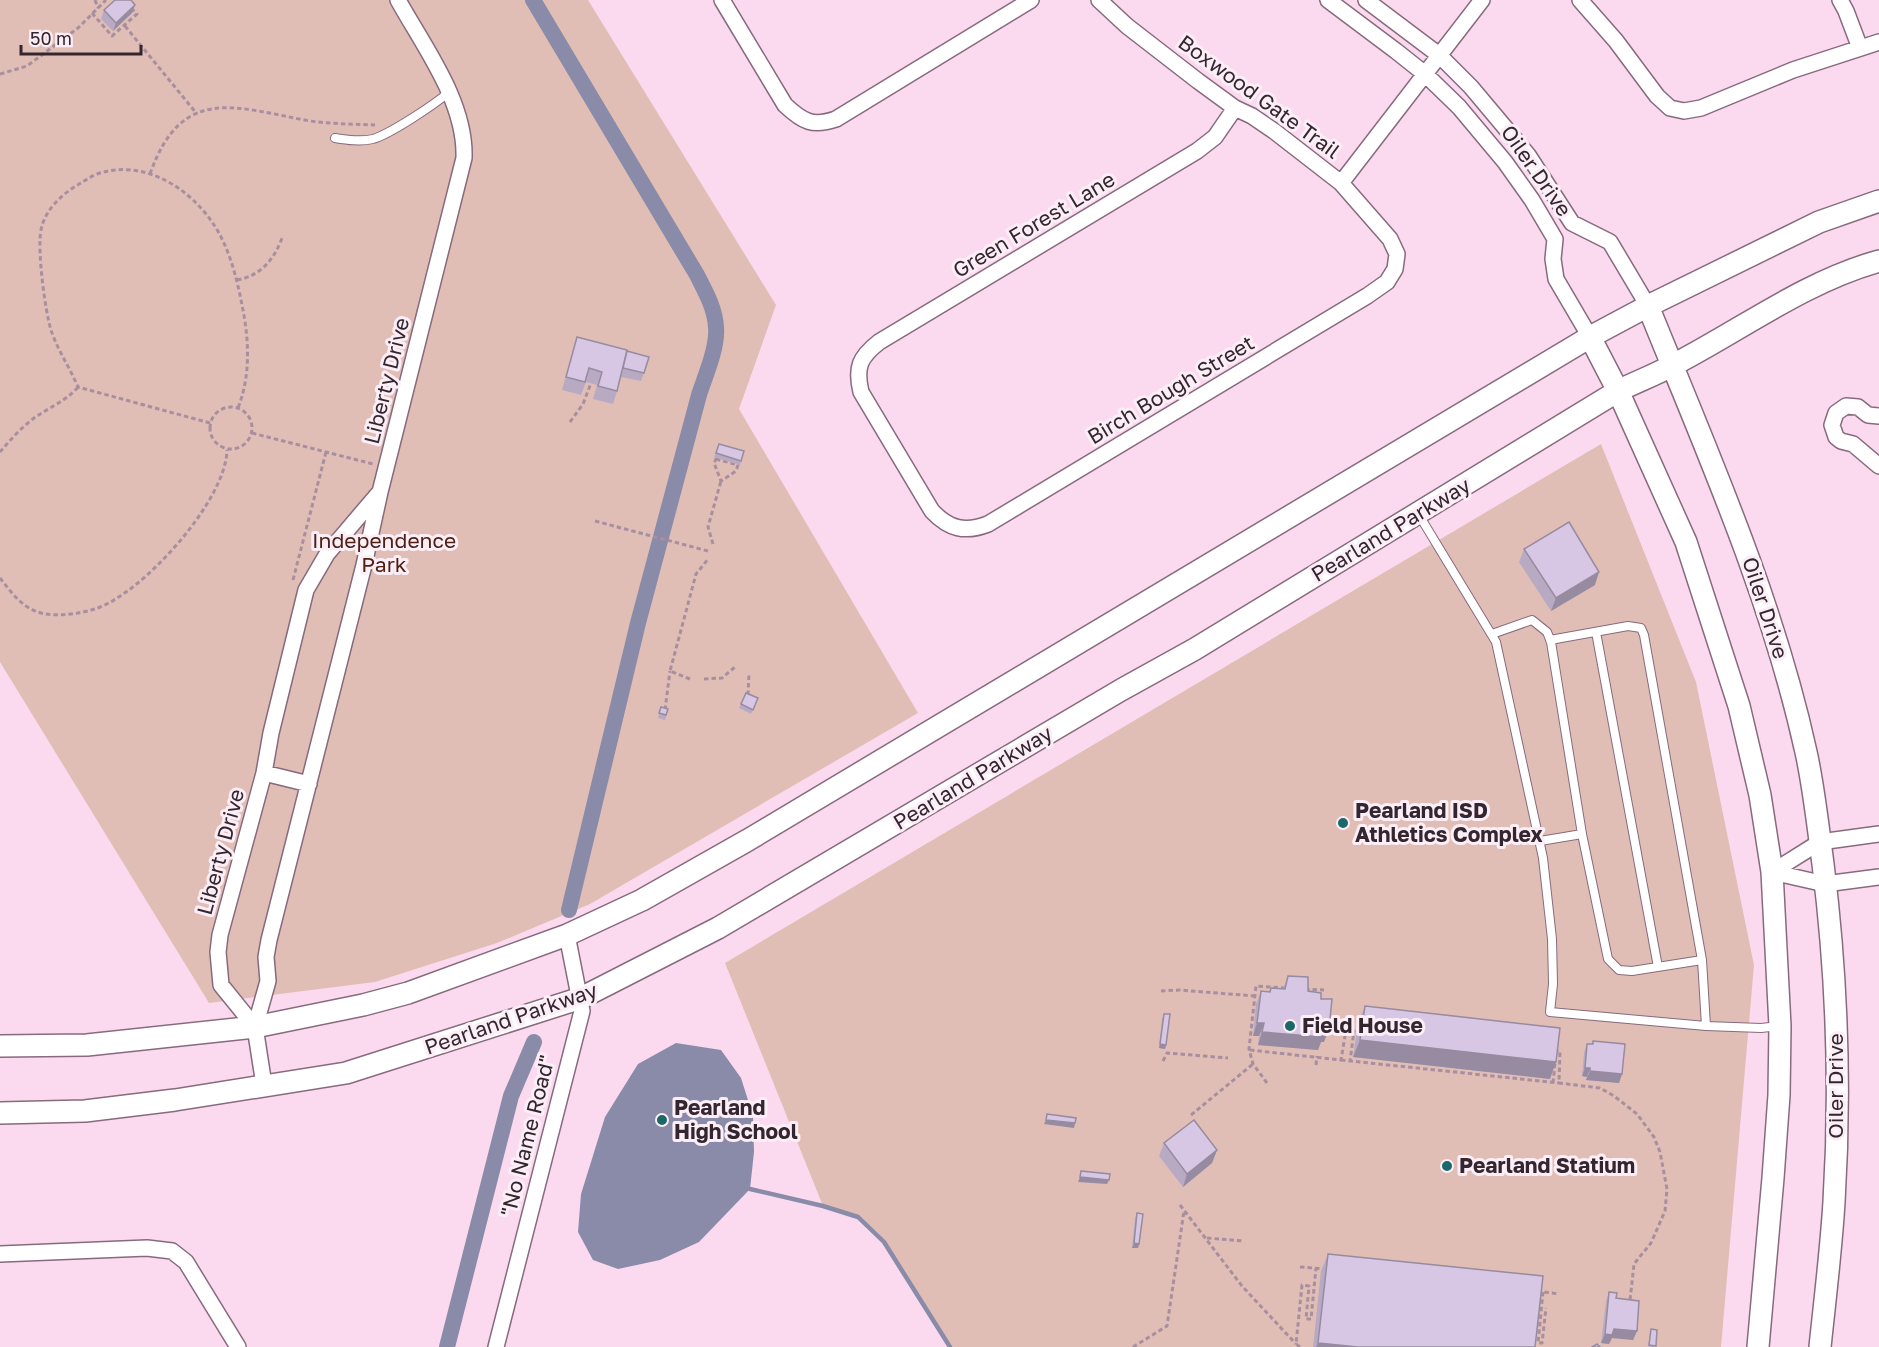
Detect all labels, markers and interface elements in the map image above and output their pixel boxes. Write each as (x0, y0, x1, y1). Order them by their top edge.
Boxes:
scale bar (21, 18, 141, 56)
text: 50 m (30, 27, 72, 49)
street label: Boxwood Gate Trail (1174, 29, 1346, 164)
street label: Oiler Drive (1496, 120, 1578, 221)
street label: Green Forest Lane (948, 166, 1119, 283)
street label: Liberty Drive (358, 315, 414, 447)
street label: Birch Bough Street (1082, 329, 1259, 449)
street label: Pearland Parkway (1306, 471, 1475, 587)
park label: Independence Park (312, 527, 456, 577)
street label: Oiler Drive (1737, 554, 1795, 662)
street label: Pearland Parkway (888, 719, 1057, 835)
street label: Liberty Drive (191, 786, 249, 917)
place label: Pearland ISD Athletics Complex (1355, 797, 1543, 847)
marker: Pearland ISD Athletics Complex (1336, 816, 1350, 830)
street label: Pearland Parkway (421, 976, 601, 1060)
place label: Field House (1302, 1012, 1423, 1038)
marker: Field House (1283, 1019, 1297, 1033)
street label: Oiler Drive (1822, 1033, 1848, 1139)
street label: "No Name Road" (494, 1052, 560, 1219)
place label: Pearland High School (674, 1094, 798, 1144)
marker: Pearland High School (655, 1113, 669, 1127)
place label: Pearland Statium (1459, 1152, 1635, 1178)
marker: Pearland Statium (1440, 1159, 1454, 1173)

